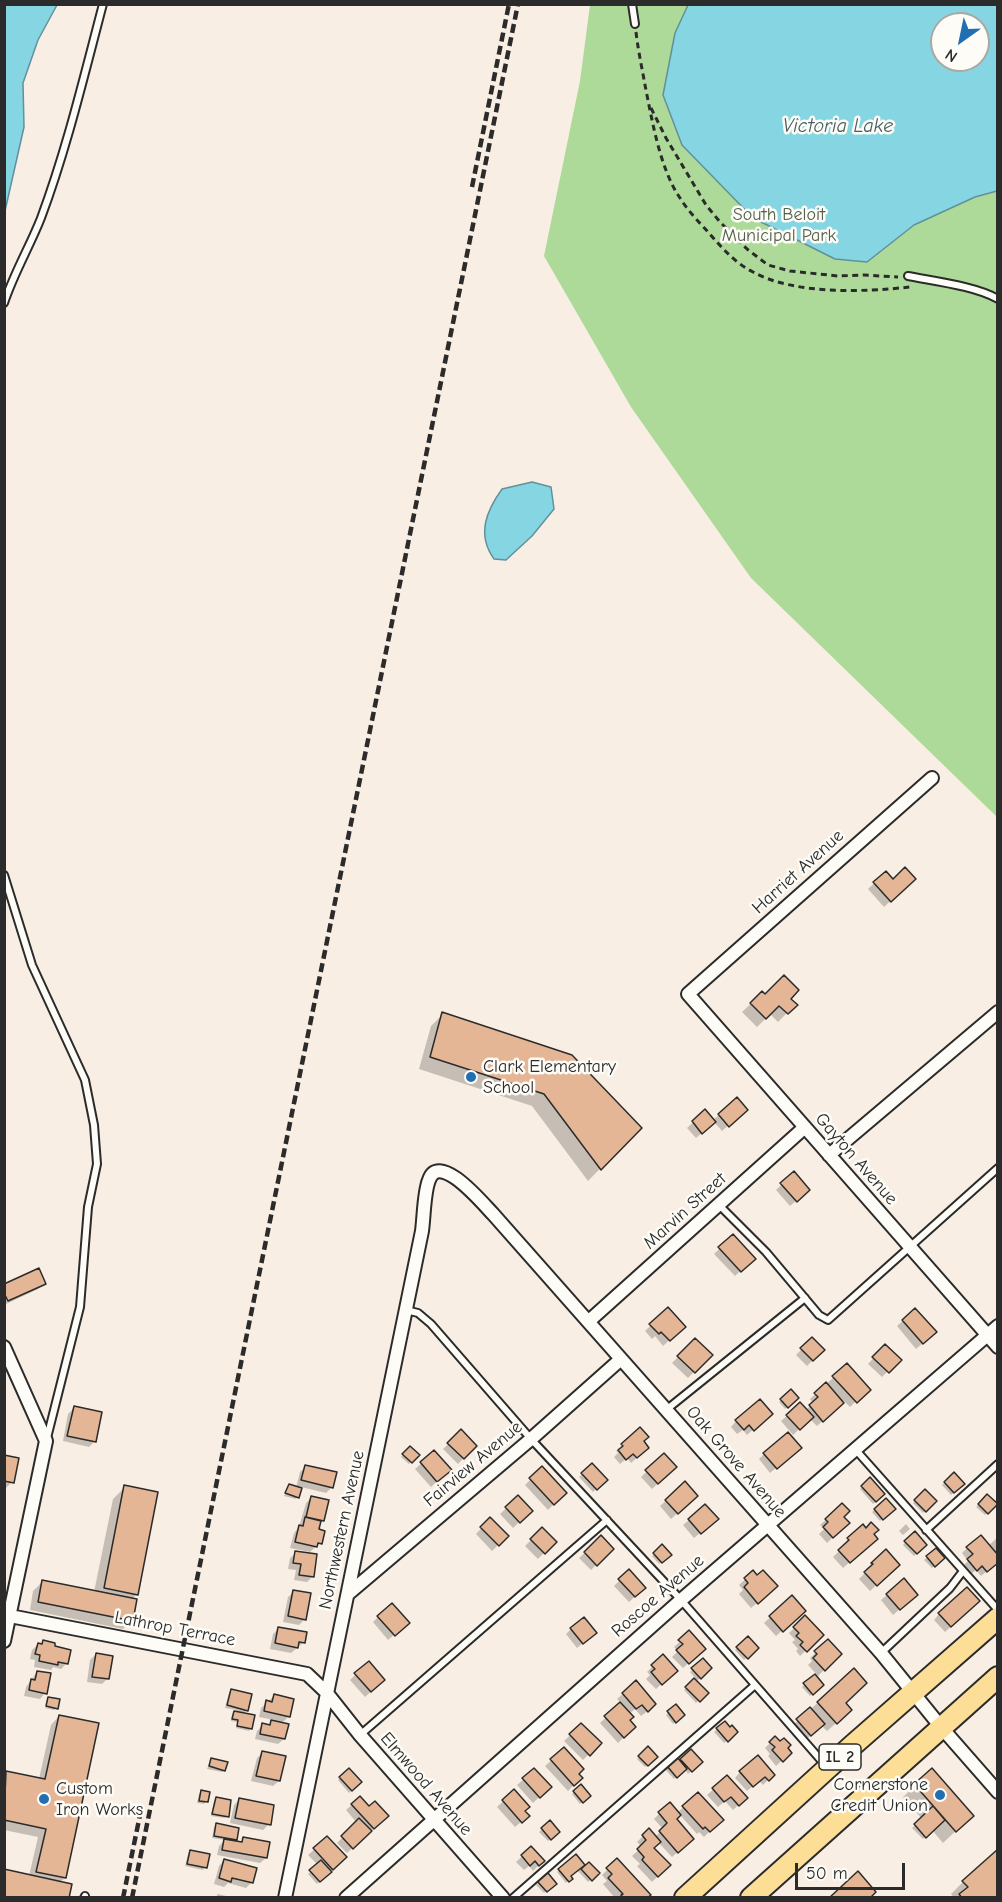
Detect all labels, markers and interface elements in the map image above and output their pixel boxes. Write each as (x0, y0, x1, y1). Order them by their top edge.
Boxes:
north arrow (930, 12, 990, 72)
text: N (942, 45, 961, 66)
water label: Victoria Lake (783, 114, 893, 138)
park label: South Beloit Municipal Park (722, 204, 836, 246)
street label: Harriet Avenue (748, 825, 848, 919)
place label: Clark Elementary School (483, 1056, 616, 1098)
marker: Clark Elementary School (464, 1070, 478, 1084)
street label: Gayton Avenue (810, 1108, 902, 1210)
street label: Marvin Street (639, 1168, 731, 1254)
street label: Oak Grove Avenue (681, 1401, 791, 1523)
street label: Fairview Avenue (419, 1416, 527, 1512)
street label: Northwestern Avenue (315, 1449, 369, 1611)
street label: Roscoe Avenue (607, 1550, 709, 1642)
street label: Lathrop Terrace (113, 1607, 237, 1651)
street label: Elmwood Avenue (375, 1728, 477, 1840)
road number: IL 2 (819, 1744, 861, 1770)
place label: Cornerstone Credit Union (830, 1774, 928, 1816)
place label: Custom Iron Works (56, 1778, 143, 1820)
marker: Cornerstone Credit Union (933, 1788, 947, 1802)
marker: Custom Iron Works (37, 1792, 51, 1806)
scale bar (798, 1851, 908, 1889)
text: 50 m (806, 1863, 848, 1884)

